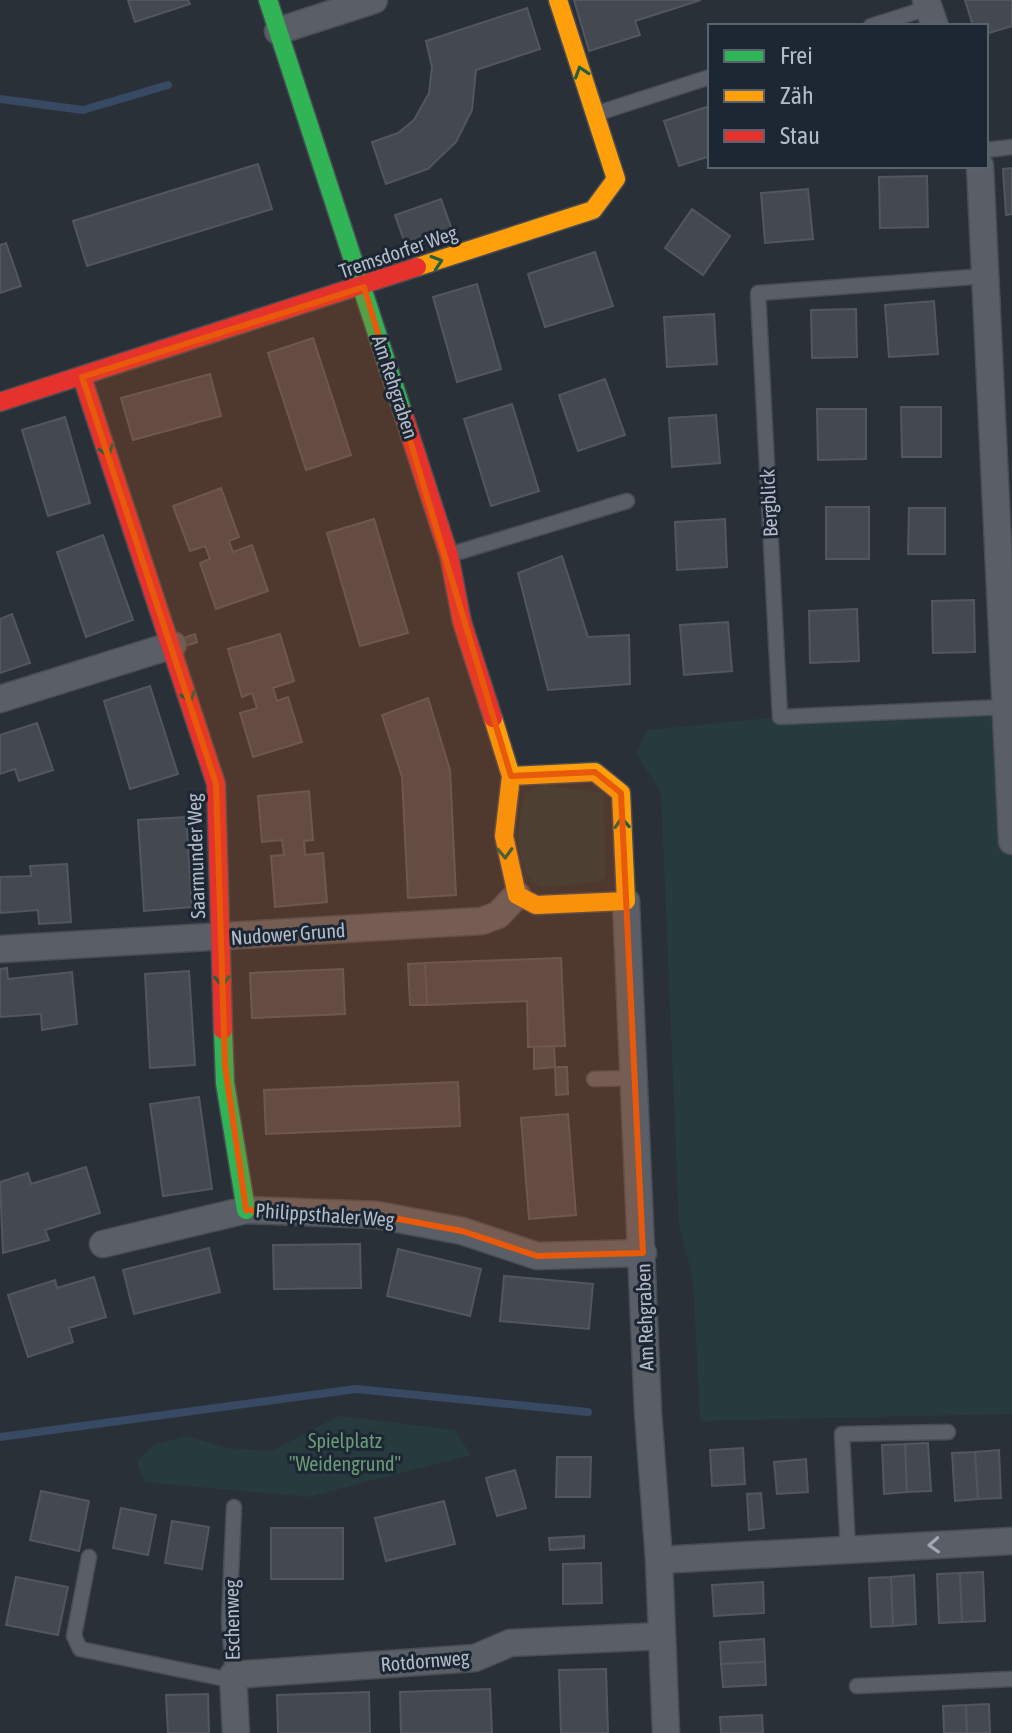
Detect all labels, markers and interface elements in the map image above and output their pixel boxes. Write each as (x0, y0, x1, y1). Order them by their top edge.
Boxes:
legend (708, 24, 988, 168)
text: Frei (780, 42, 813, 69)
one-way arrow (574, 65, 590, 79)
text: Zäh (780, 82, 814, 109)
text: Stau (780, 122, 820, 149)
street label: Tremsdorfer Weg (336, 220, 460, 282)
one-way arrow (430, 255, 444, 271)
street label: Am Rehgraben (368, 332, 423, 441)
one-way arrow (98, 443, 114, 457)
street label: Bergblick (755, 468, 782, 538)
one-way arrow (180, 690, 196, 704)
street label: Saarmunder Weg (182, 793, 209, 919)
one-way arrow (614, 816, 631, 829)
one-way arrow (496, 847, 513, 860)
street label: Nudower Grund (230, 918, 346, 949)
one-way arrow (214, 975, 231, 988)
street label: Philippsthaler Weg (255, 1198, 396, 1231)
street label: Am Rehgraben (631, 1263, 658, 1371)
park label: Spielplatz "Weidengrund" (289, 1429, 401, 1475)
one-way arrow (927, 1536, 940, 1553)
street label: Eschenweg (219, 1579, 244, 1661)
street label: Rotdornweg (380, 1645, 471, 1676)

